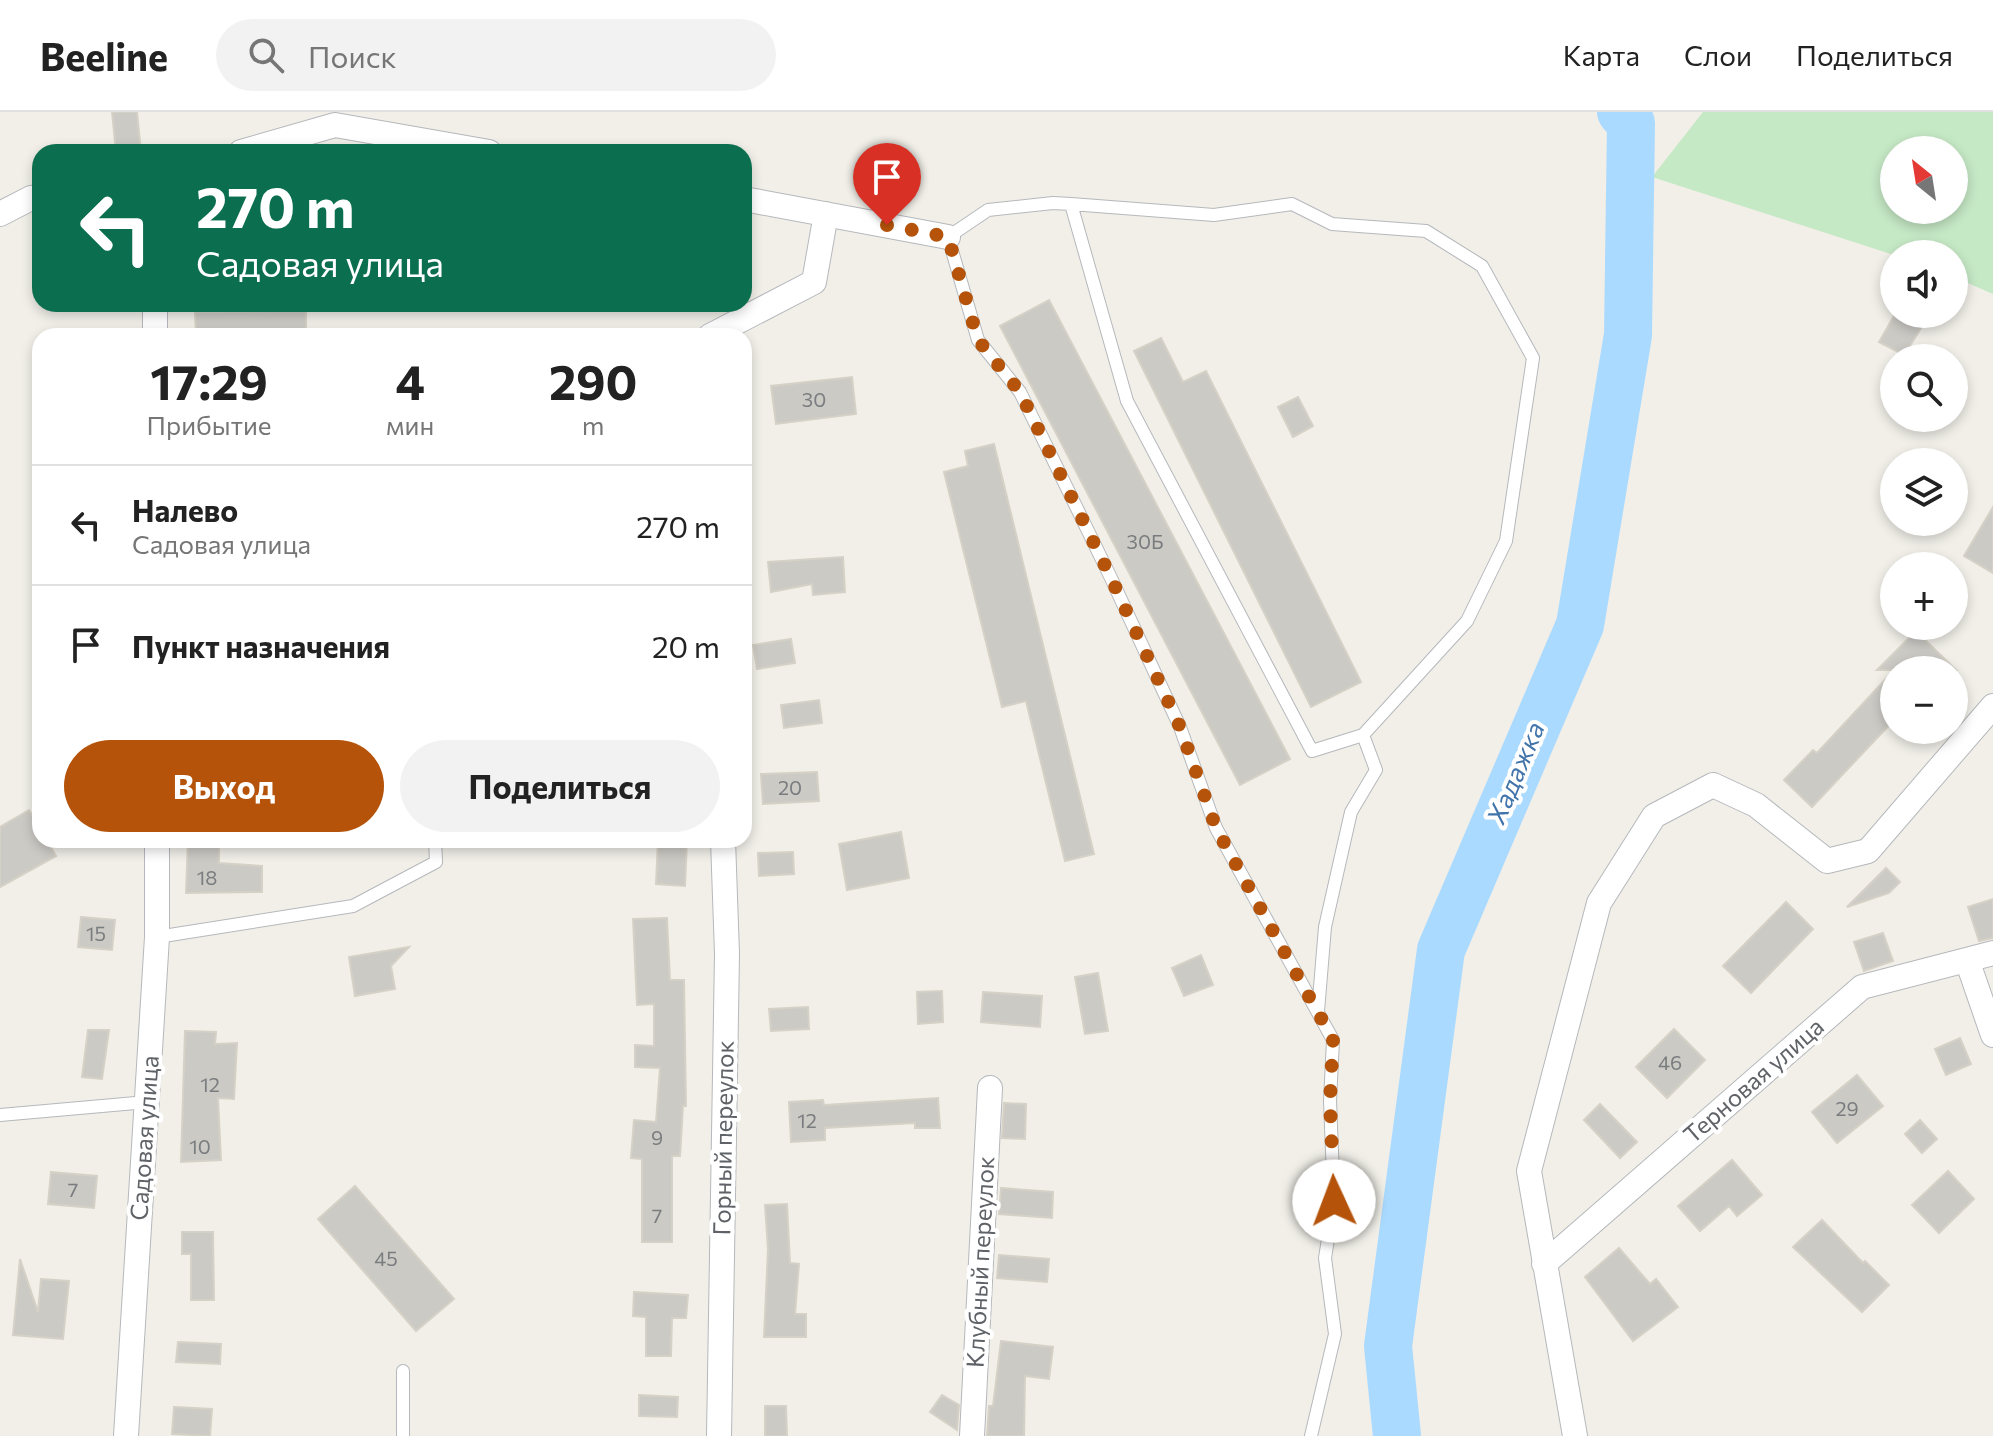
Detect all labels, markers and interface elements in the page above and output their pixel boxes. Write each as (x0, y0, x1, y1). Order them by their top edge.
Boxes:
search box (216, 19, 776, 91)
text: Beeline (40, 32, 168, 79)
icon: search (244, 33, 288, 77)
text: Поиск (308, 37, 397, 74)
text: Карта (1563, 38, 1640, 72)
text: Слои (1684, 38, 1752, 72)
text: Поделиться (1796, 38, 1953, 72)
north arrow (1880, 136, 1968, 224)
map controls (1880, 136, 1968, 744)
pin (853, 143, 921, 225)
icon: arrive (865, 155, 909, 199)
text: 270 m (196, 171, 355, 240)
icon: left (64, 176, 168, 280)
text: Садовая улица (196, 240, 444, 284)
button: sound (1880, 240, 1968, 328)
button: search (1880, 344, 1968, 432)
text: 17:29 (150, 351, 268, 410)
text: 4 (396, 351, 425, 410)
text: 290 (549, 351, 637, 410)
house number: 30 (802, 387, 826, 411)
text: Прибытие (147, 409, 272, 440)
text: мин (386, 409, 434, 440)
text: m (582, 409, 605, 440)
button: layers (1880, 448, 1968, 536)
text: Налево (132, 491, 238, 528)
icon: left (64, 503, 108, 547)
text: 270 m (636, 507, 720, 544)
text: Садовая улица (132, 528, 311, 559)
house number: 30Б (1127, 529, 1164, 553)
button: + (1880, 552, 1968, 640)
icon: arrive (64, 623, 108, 667)
text: Пункт назначения (132, 627, 390, 664)
text: 20 m (652, 627, 720, 664)
button: − (1880, 656, 1968, 744)
water label: Хадажка (1479, 717, 1550, 829)
button: Выход (64, 740, 384, 832)
button: Поделиться (400, 740, 720, 832)
house number: 20 (778, 775, 802, 799)
house number: 18 (197, 865, 217, 889)
house number: 15 (86, 921, 106, 945)
street label: Терновая улица (1677, 1011, 1829, 1149)
street label: Горный переулок (706, 1040, 739, 1236)
house number: 46 (1658, 1050, 1682, 1074)
street label: Садовая улица (123, 1054, 164, 1221)
house number: 12 (200, 1072, 220, 1096)
house number: 29 (1835, 1096, 1859, 1120)
house number: 12 (797, 1108, 817, 1132)
house number: 9 (651, 1125, 663, 1149)
house number: 10 (189, 1134, 211, 1158)
street label: Клубный переулок (959, 1155, 1000, 1368)
position arrow (1292, 1159, 1376, 1243)
house number: 7 (68, 1177, 78, 1201)
house number: 7 (652, 1203, 662, 1227)
house number: 45 (374, 1246, 398, 1270)

